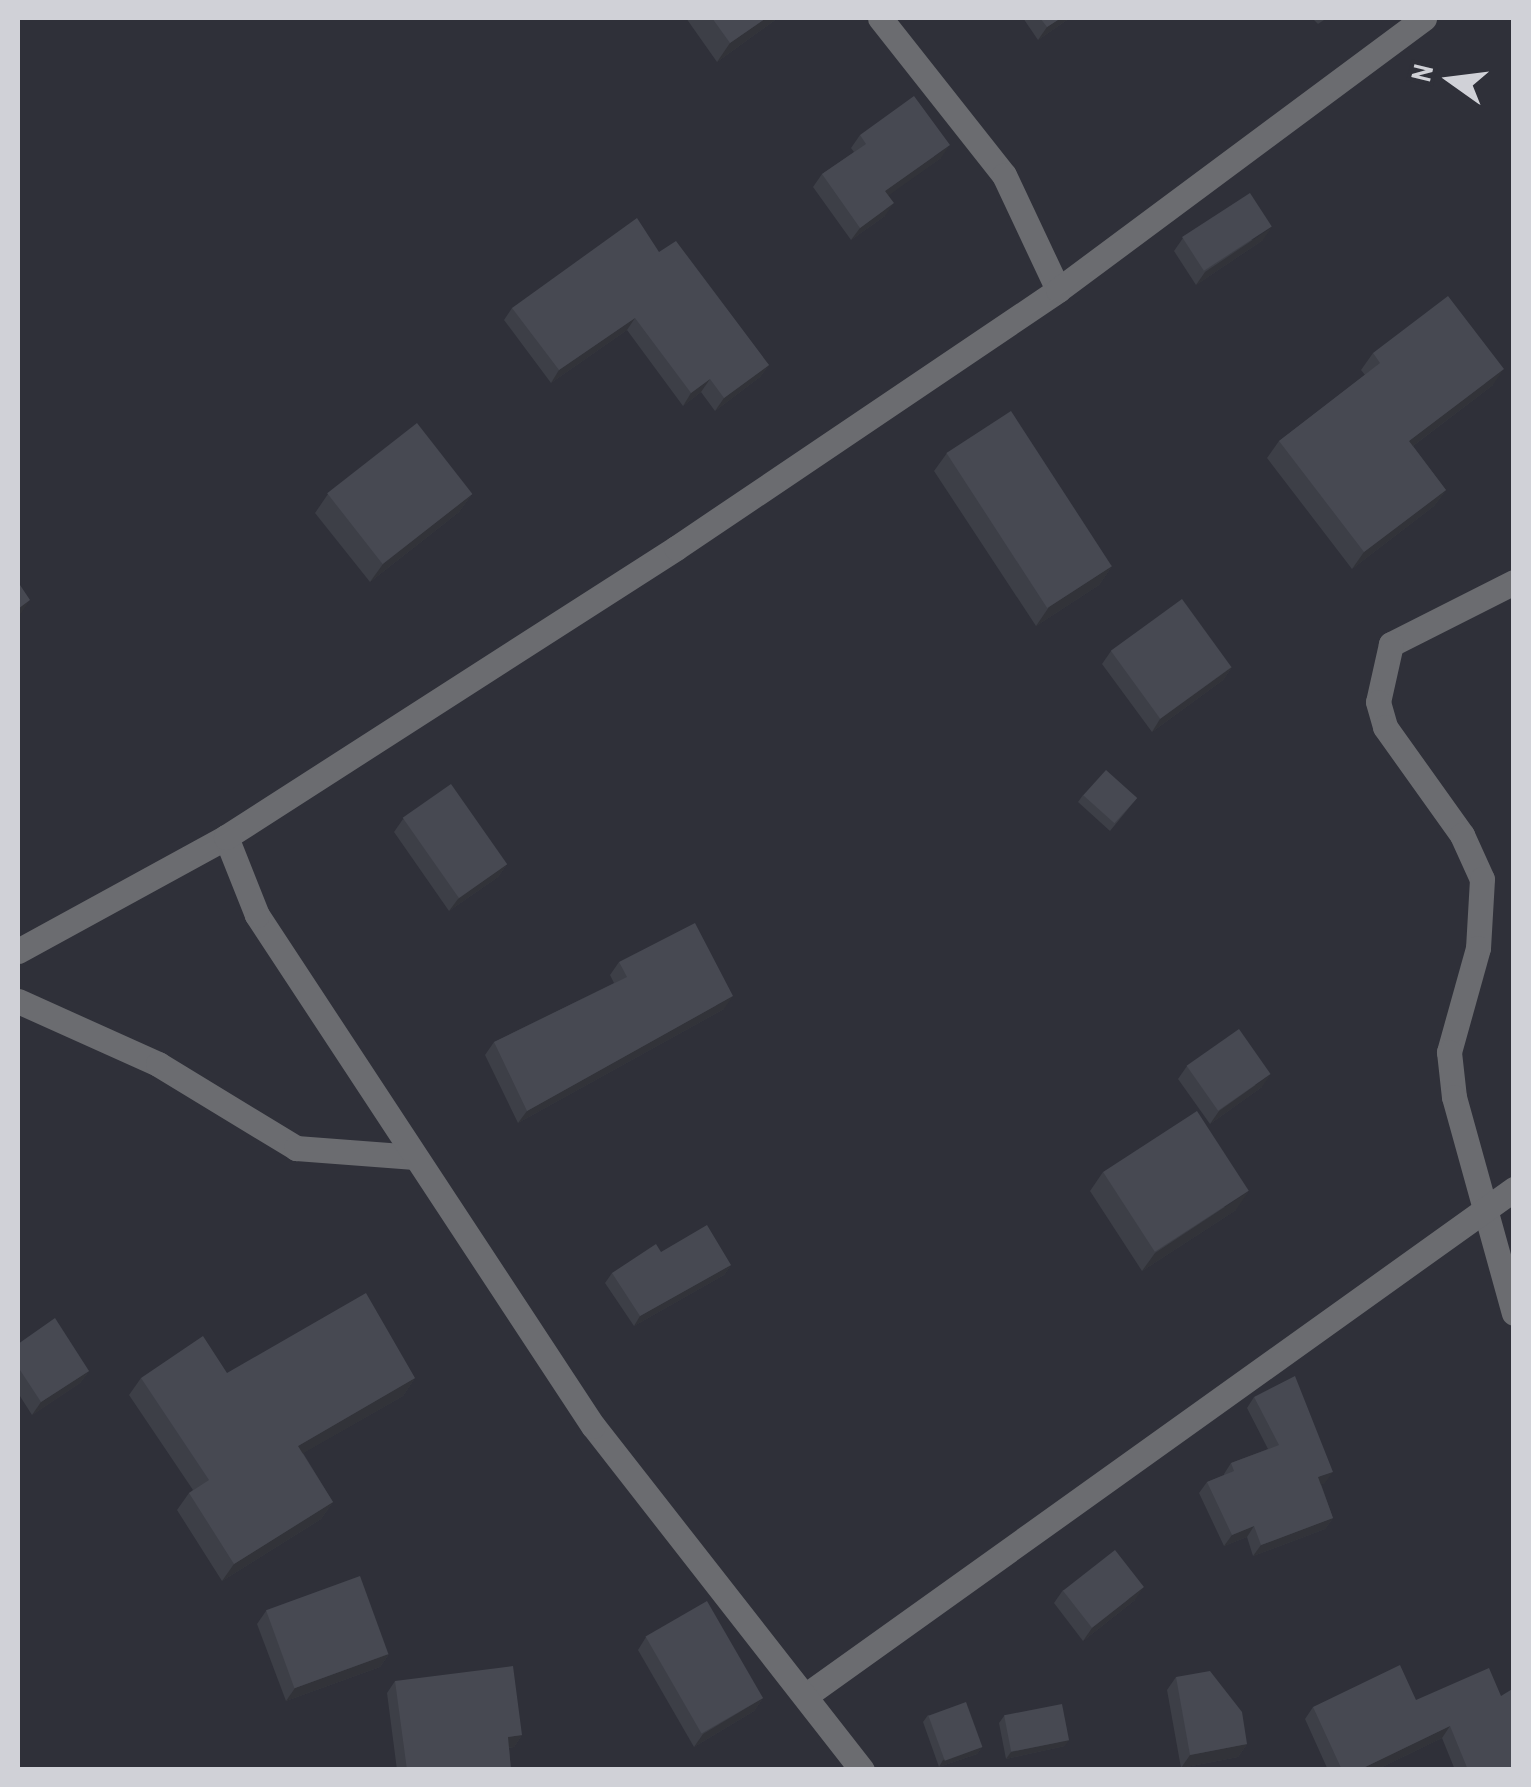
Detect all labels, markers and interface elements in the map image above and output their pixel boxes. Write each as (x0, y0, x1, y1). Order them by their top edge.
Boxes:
north arrow (1401, 30, 1501, 130)
text: N (1401, 60, 1442, 85)

